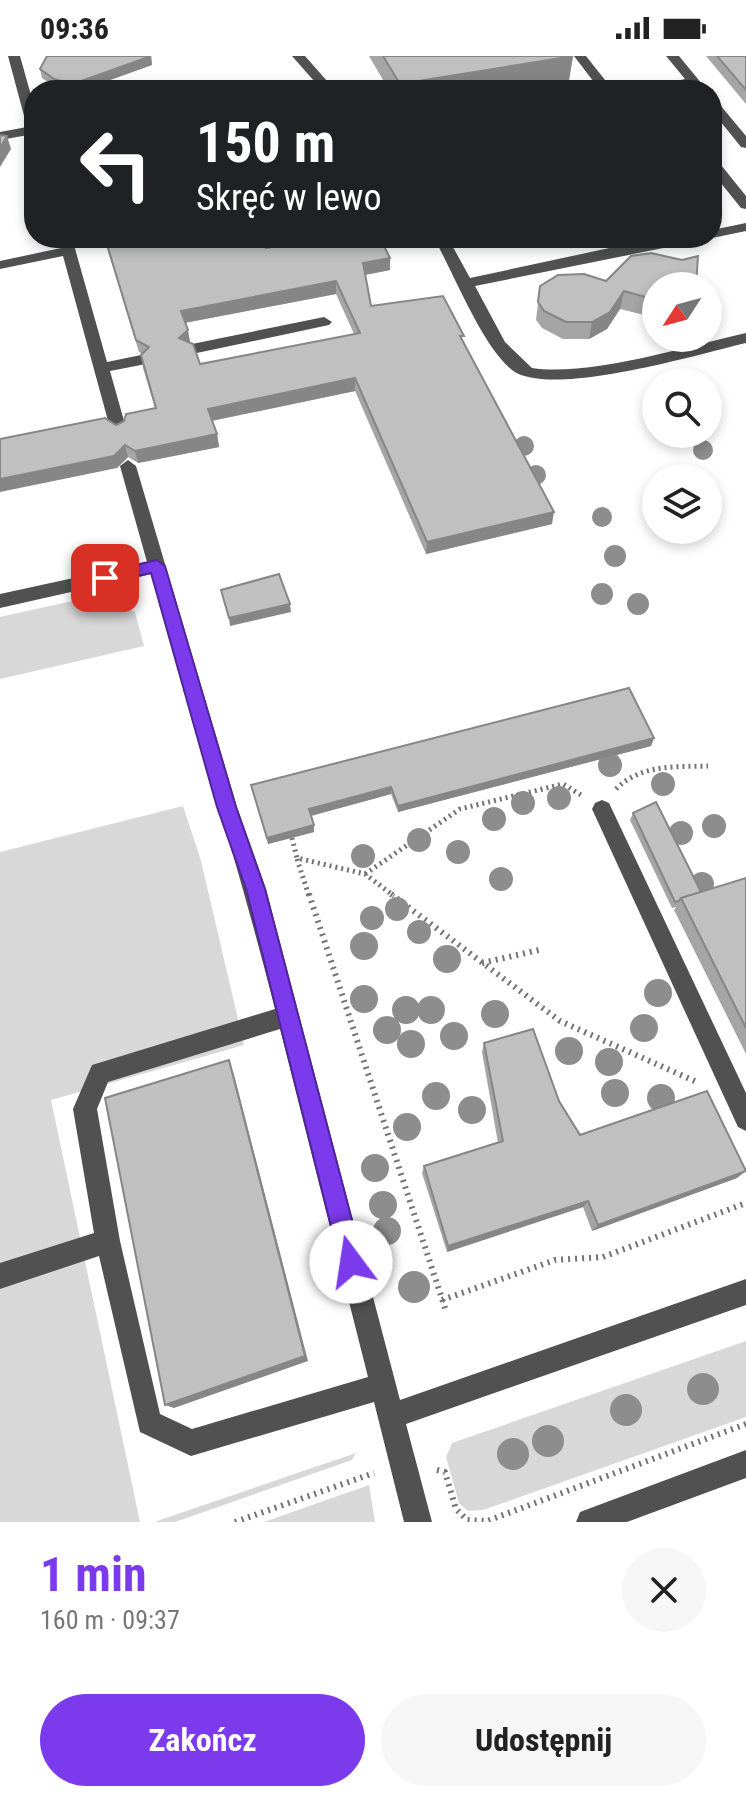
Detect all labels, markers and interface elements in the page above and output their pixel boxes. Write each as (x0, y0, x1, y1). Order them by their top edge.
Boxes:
text: 09:36 (40, 11, 109, 46)
text: 150 m (196, 110, 335, 176)
icon: left (64, 112, 168, 216)
text: Skręć w lewo (196, 177, 382, 219)
north arrow (642, 272, 722, 352)
map controls (642, 272, 722, 544)
button: search (642, 368, 722, 448)
button: layers (642, 464, 722, 544)
pin (71, 544, 139, 612)
icon: arrive (83, 556, 127, 600)
position arrow (309, 1220, 393, 1304)
text: 1 min (40, 1546, 147, 1603)
button: close (622, 1548, 706, 1632)
text: 160 m · 09:37 (40, 1605, 180, 1635)
button: Zakończ (40, 1694, 365, 1786)
button: Udostępnij (381, 1694, 706, 1786)

